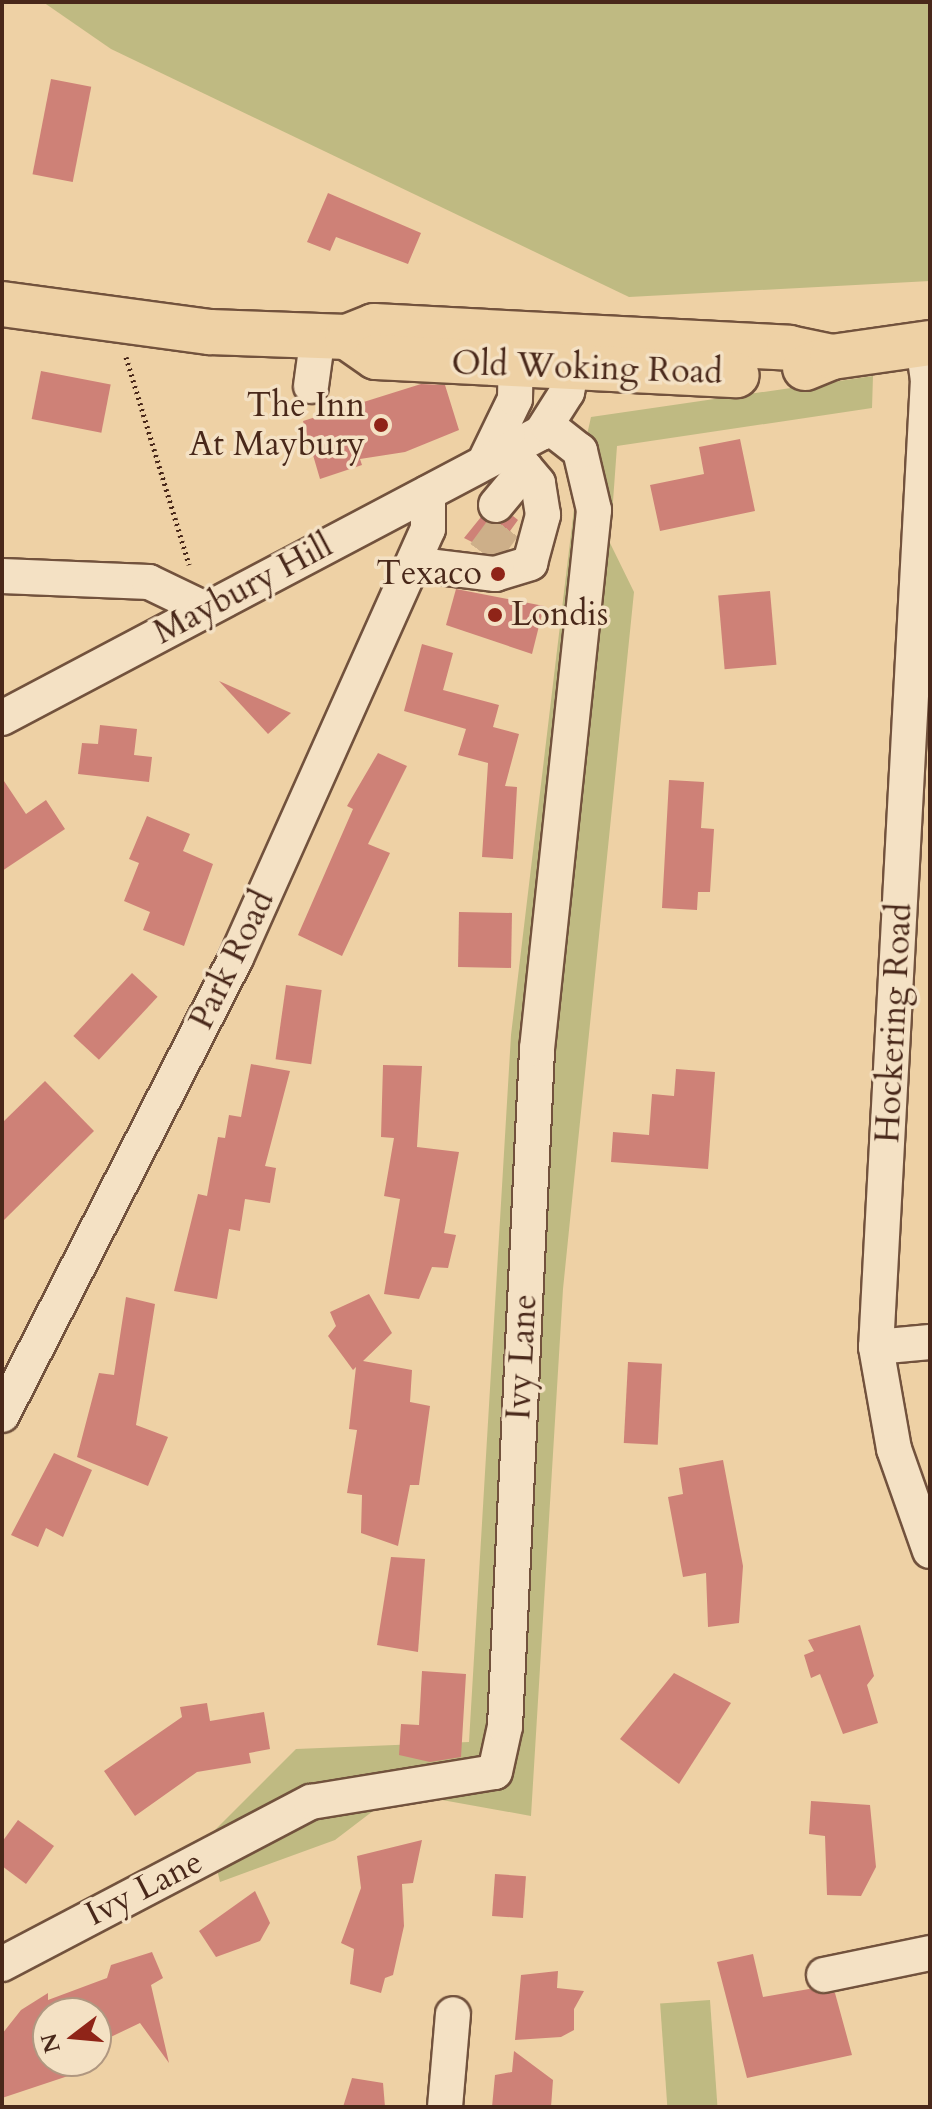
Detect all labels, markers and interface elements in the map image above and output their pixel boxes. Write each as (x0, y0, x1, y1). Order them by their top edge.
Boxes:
street label: Old Woking Road (451, 343, 723, 393)
place label: The Inn At Maybury (189, 385, 365, 464)
marker: The Inn At Maybury (372, 416, 390, 434)
street label: Maybury Hill (147, 525, 339, 653)
place label: Texaco (376, 554, 482, 594)
marker: Texaco (489, 565, 507, 583)
place label: Londis (511, 595, 608, 635)
marker: Londis (486, 606, 504, 624)
street label: Park Road (181, 884, 283, 1036)
street label: Hockering Road (867, 902, 921, 1144)
street label: Ivy Lane (498, 1293, 546, 1421)
street label: Ivy Lane (79, 1841, 209, 1935)
north arrow (32, 1997, 112, 2077)
text: N (34, 2030, 68, 2056)

